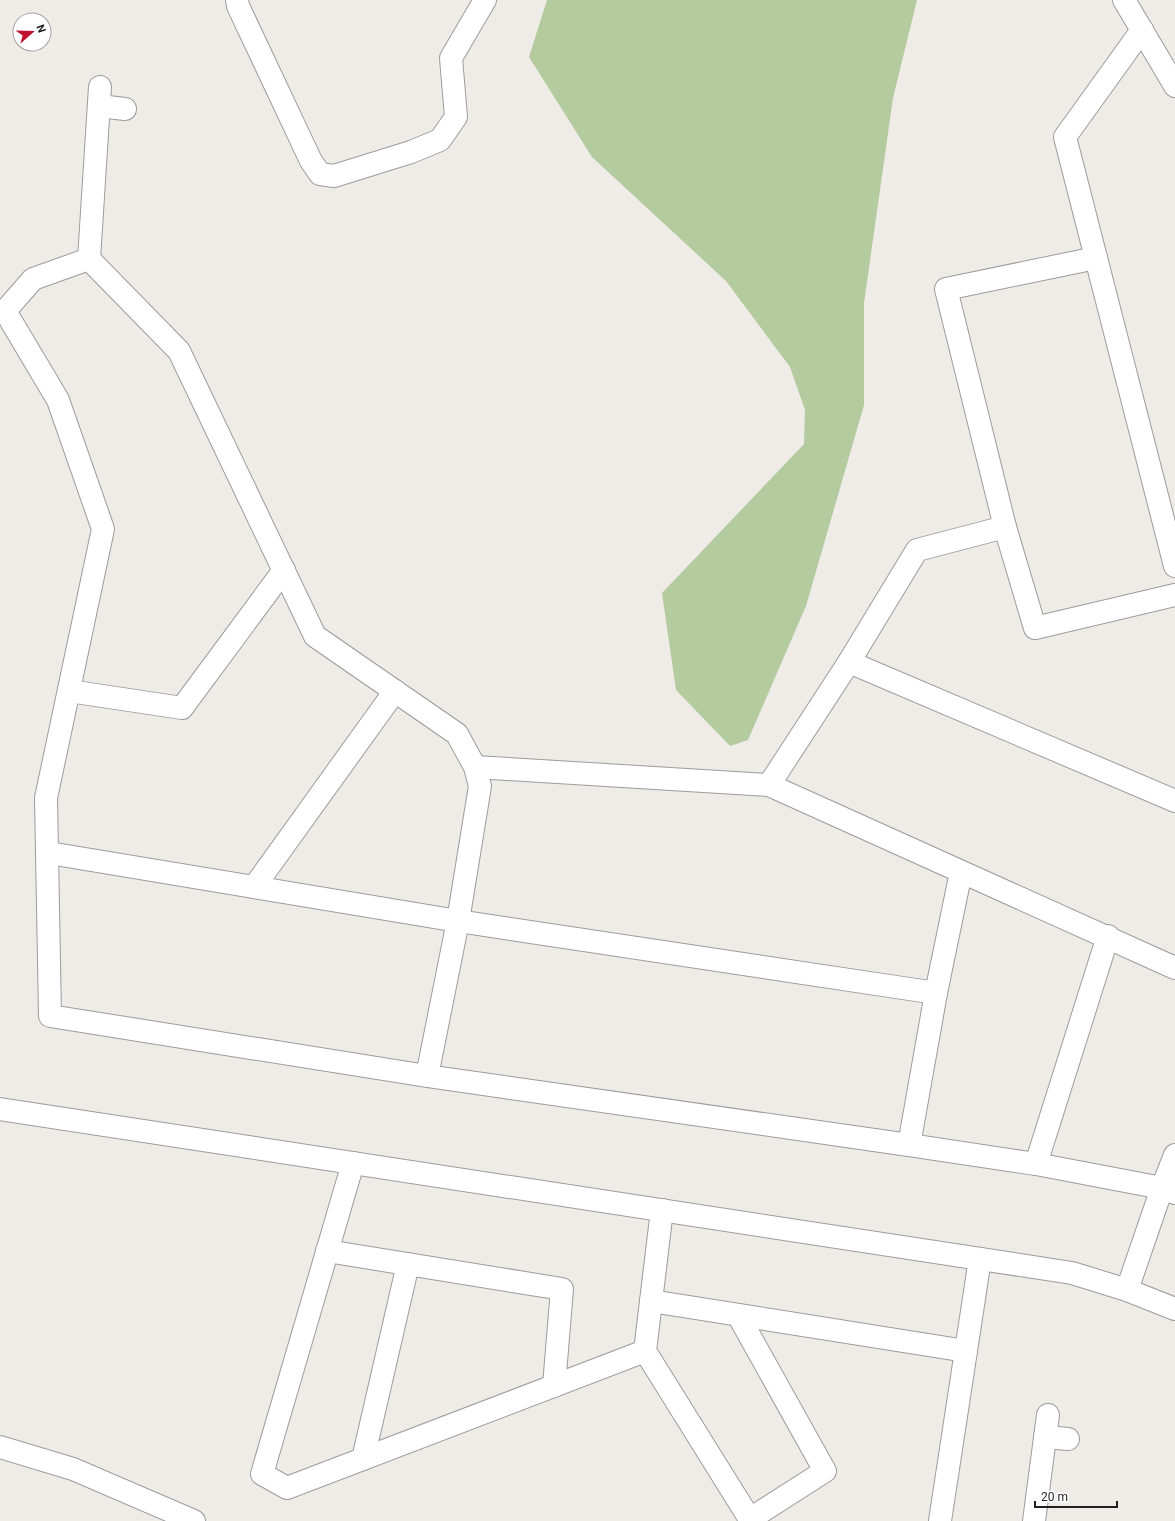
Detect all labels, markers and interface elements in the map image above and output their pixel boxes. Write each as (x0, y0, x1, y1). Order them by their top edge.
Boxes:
north arrow (12, 12, 52, 52)
text: N (33, 23, 48, 35)
scale bar (1035, 1483, 1117, 1509)
text: 20 m (1041, 1490, 1068, 1504)

